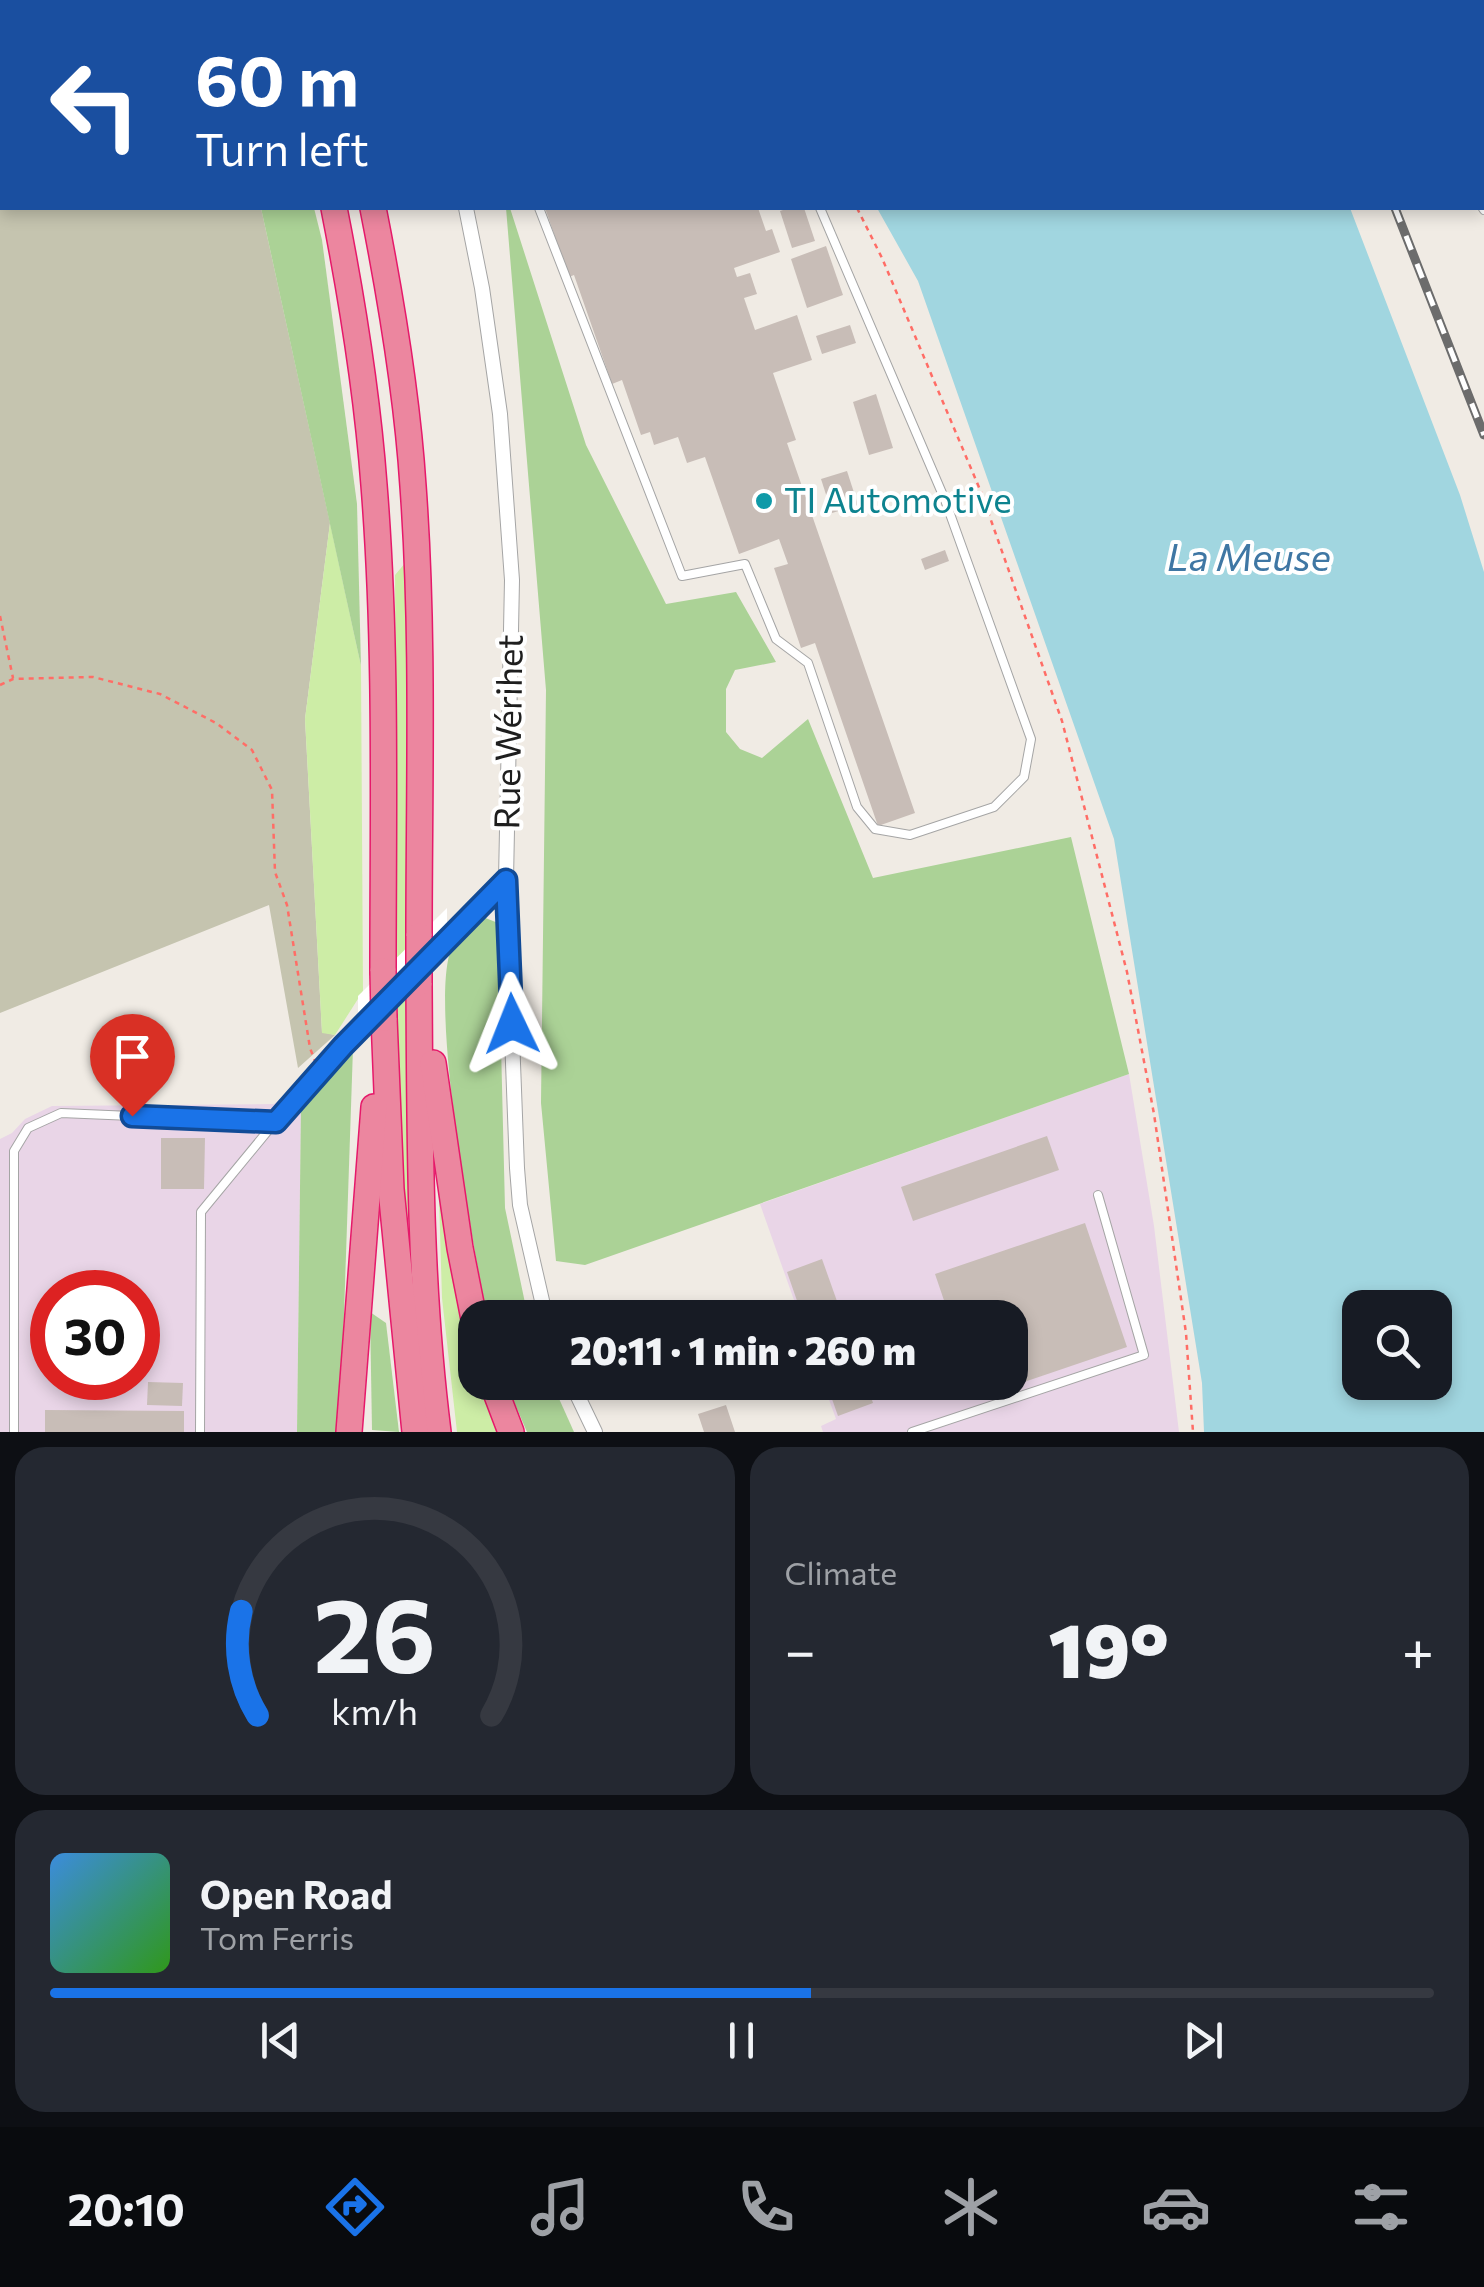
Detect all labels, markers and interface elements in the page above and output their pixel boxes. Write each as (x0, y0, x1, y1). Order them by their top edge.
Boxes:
text: 60 m (195, 35, 359, 120)
icon: left (30, 40, 160, 170)
text: Turn left (195, 120, 369, 175)
place label: TI Automotive (784, 477, 1012, 520)
marker: TI Automotive (753, 490, 775, 512)
water label: La Meuse (1167, 532, 1331, 579)
street label: Rue Wérihet (483, 634, 530, 830)
position arrow (460, 972, 564, 1076)
pin (90, 1014, 175, 1117)
icon: arrive (105, 1029, 160, 1084)
speed limit sign: 30 (30, 1270, 160, 1400)
map controls (1342, 1290, 1452, 1400)
button: search (1342, 1290, 1452, 1400)
text: 20:11 · 1 min · 260 m (570, 1326, 916, 1373)
text: Climate (785, 1552, 897, 1592)
text: 26 (313, 1567, 436, 1694)
text: 19° (1048, 1602, 1169, 1693)
text: − (785, 1615, 816, 1682)
text: + (1402, 1615, 1434, 1682)
text: km/h (331, 1689, 418, 1732)
text: Open Road (200, 1870, 393, 1917)
text: Tom Ferris (200, 1917, 354, 1957)
icon: previous (253, 2013, 308, 2068)
icon: pause (714, 2013, 769, 2068)
icon: next (1176, 2013, 1231, 2068)
icon: directions (320, 2172, 390, 2242)
icon: music (525, 2172, 595, 2242)
icon: phone (731, 2172, 801, 2242)
icon: climate (936, 2172, 1006, 2242)
icon: car (1141, 2172, 1211, 2242)
icon: filters (1346, 2172, 1416, 2242)
text: 20:10 (68, 2180, 185, 2235)

